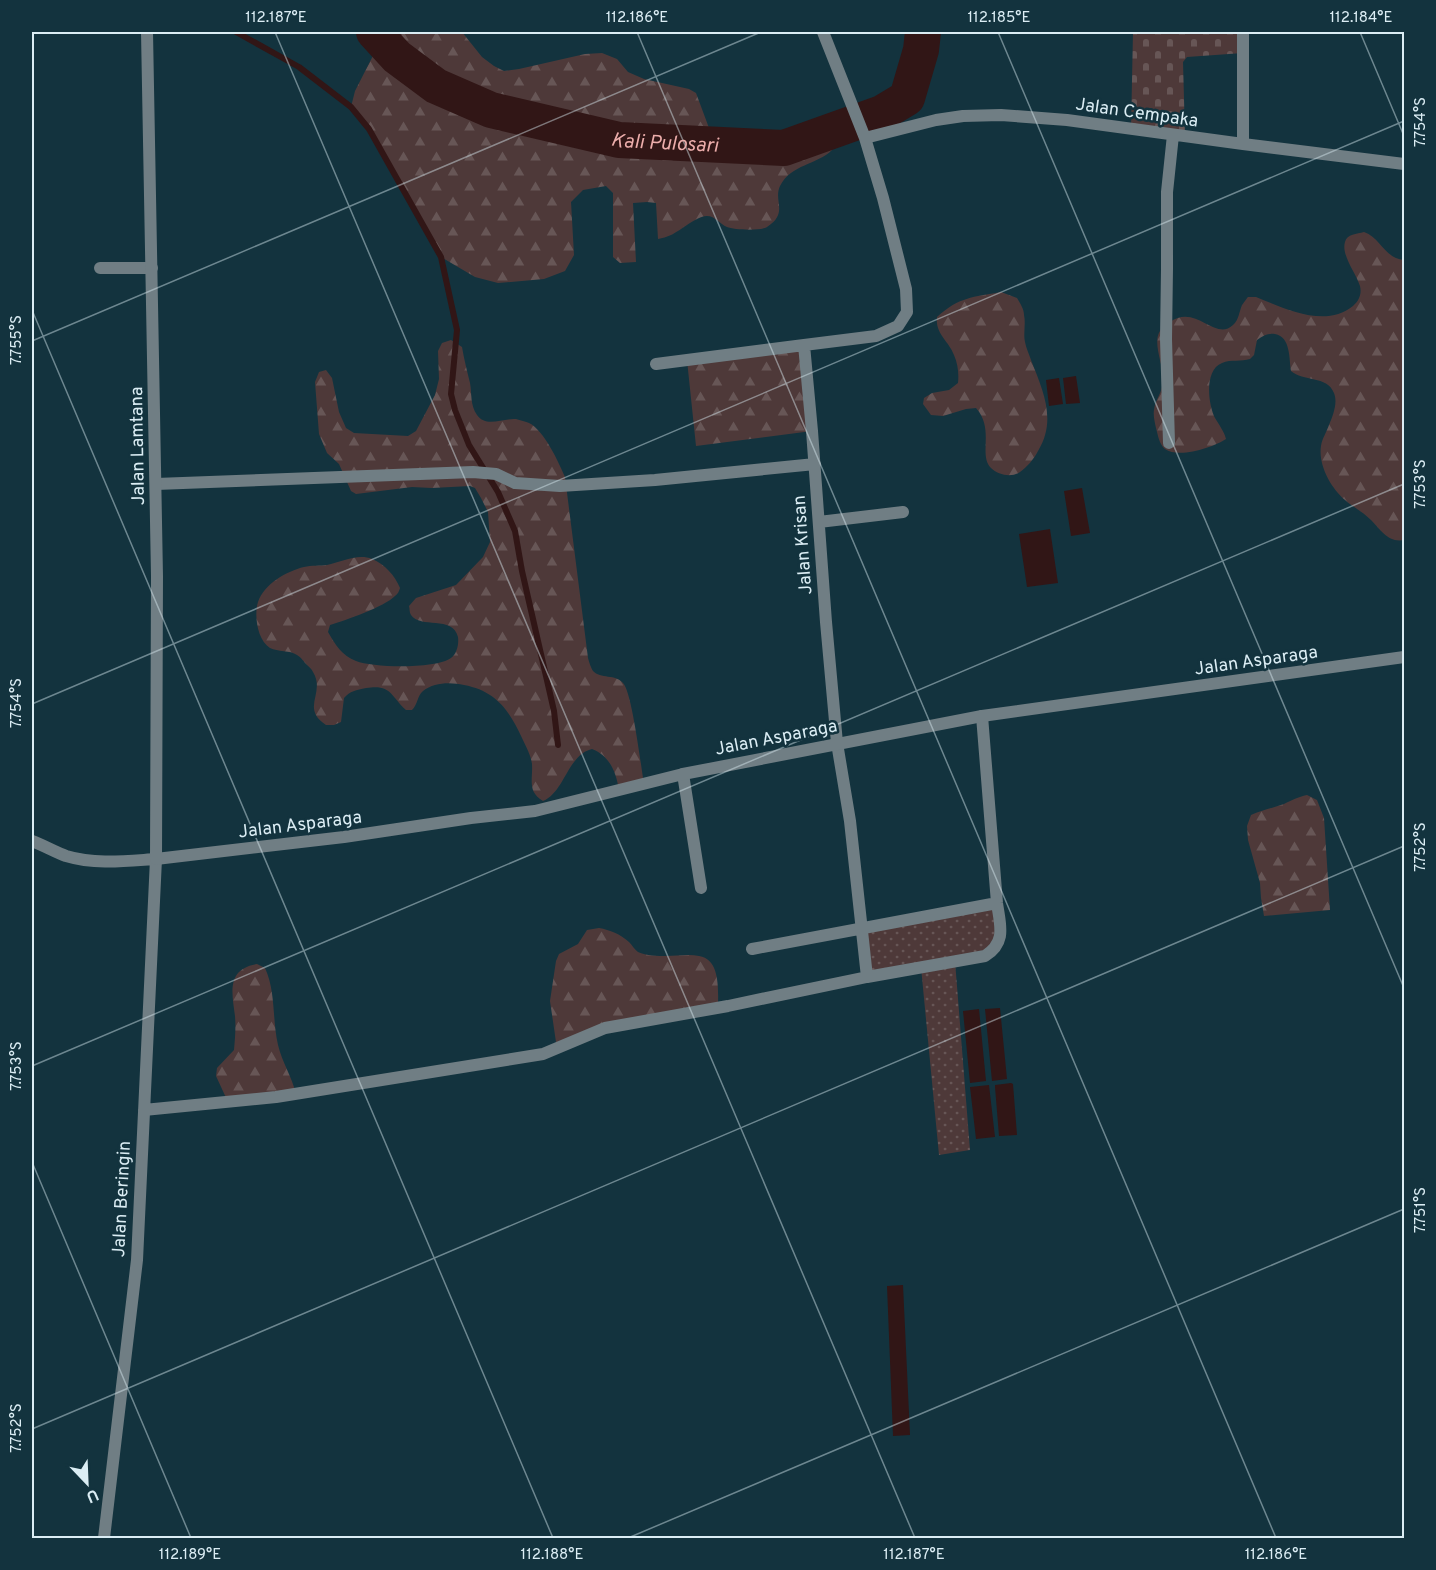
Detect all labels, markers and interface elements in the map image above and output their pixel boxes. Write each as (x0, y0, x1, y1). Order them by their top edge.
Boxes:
text: 112.187°E (245, 9, 307, 28)
text: 112.186°E (606, 9, 668, 28)
text: 112.185°E (968, 9, 1030, 28)
text: 112.184°E (1330, 9, 1392, 28)
street label: Jalan Cempaka (1074, 93, 1200, 133)
text: 7.754°S (1412, 97, 1431, 147)
water label: Kali Pulosari (608, 128, 720, 160)
text: 7.755°S (8, 315, 27, 365)
street label: Jalan Lamtana (126, 386, 151, 506)
text: 7.753°S (1412, 459, 1431, 509)
street label: Jalan Krisan (789, 494, 818, 595)
street label: Jalan Asparaga (1193, 641, 1319, 682)
text: 7.754°S (8, 678, 27, 728)
street label: Jalan Asparaga (713, 715, 839, 762)
street label: Jalan Asparaga (237, 807, 363, 844)
text: 7.752°S (1412, 822, 1431, 872)
text: 7.753°S (8, 1041, 27, 1091)
street label: Jalan Beringin (108, 1140, 137, 1258)
text: 7.751°S (1412, 1187, 1431, 1233)
text: 7.752°S (8, 1403, 27, 1453)
north arrow (57, 1453, 117, 1513)
text: U (83, 1484, 101, 1506)
text: 112.189°E (159, 1546, 221, 1565)
text: 112.188°E (521, 1546, 583, 1565)
text: 112.187°E (883, 1546, 945, 1565)
text: 112.186°E (1245, 1546, 1307, 1565)

